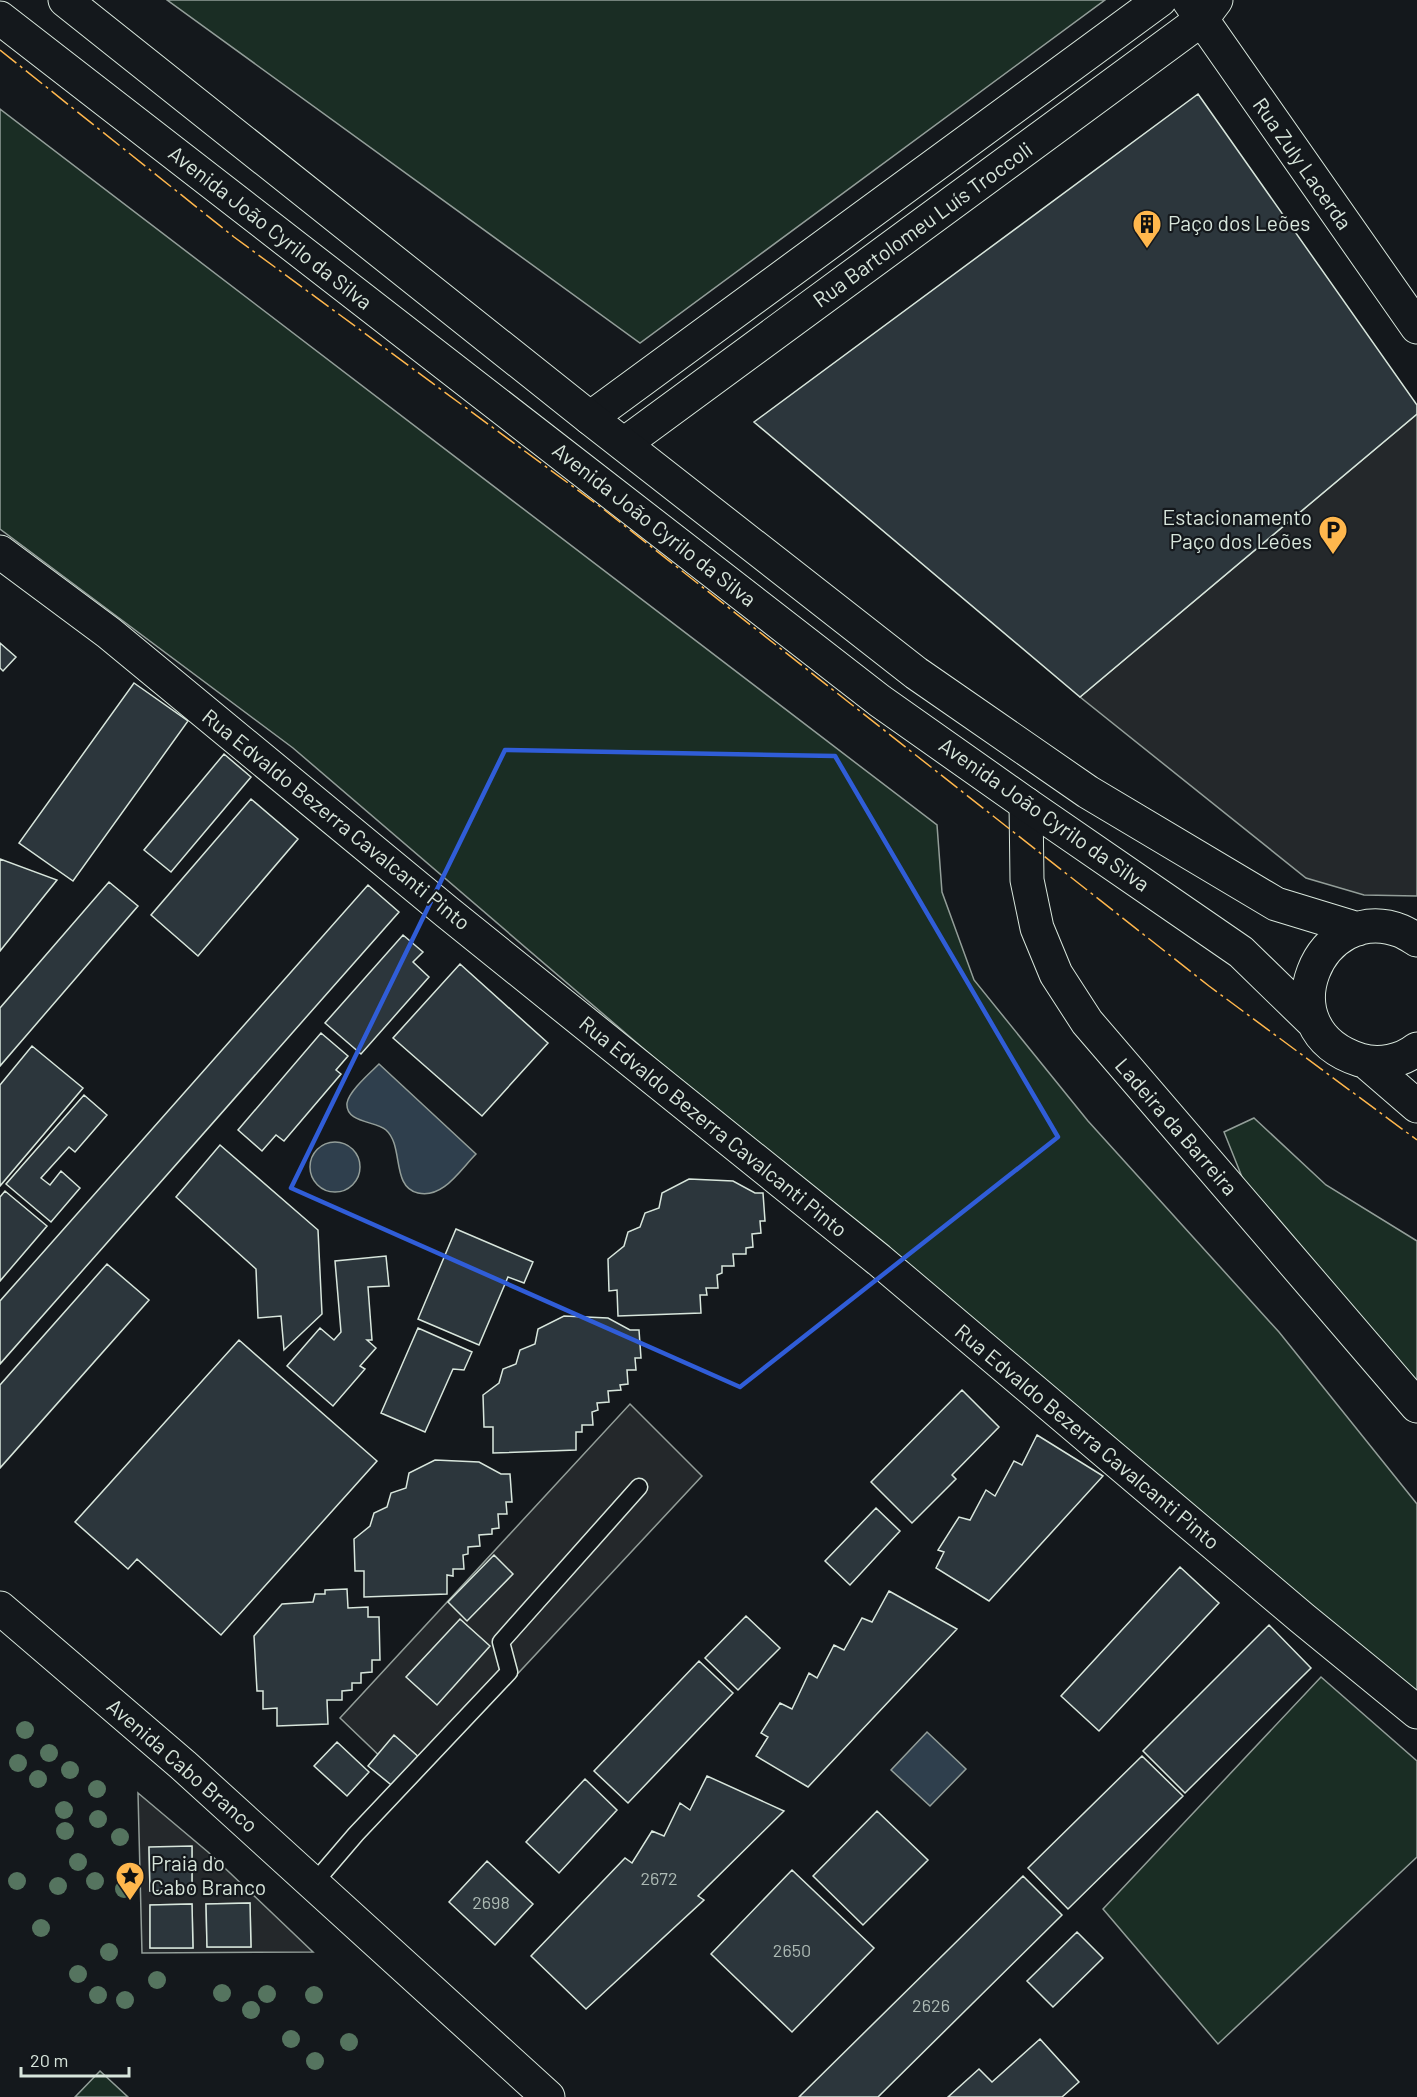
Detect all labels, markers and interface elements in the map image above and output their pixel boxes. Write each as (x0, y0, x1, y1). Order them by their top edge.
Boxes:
street label: Rua Zuly Lacerda (1249, 92, 1358, 234)
street label: Rua Bartolomeu Luís Troccoli (808, 136, 1037, 312)
street label: Avenida João Cyrilo da Silva (164, 140, 378, 314)
building icon: Paço dos Leões (1131, 208, 1163, 250)
place label: Paço dos Leões (1168, 210, 1310, 235)
street label: Avenida João Cyrilo da Silva (548, 437, 762, 611)
place label: Estacionamento Paço dos Leões (1163, 504, 1312, 553)
parking icon: Estacionamento Paço dos Leões (1317, 514, 1349, 556)
street label: Rua Edvaldo Bezerra Cavalcanti Pinto (198, 703, 476, 935)
street label: Avenida João Cyrilo da Silva (935, 732, 1155, 896)
street label: Rua Edvaldo Bezerra Cavalcanti Pinto (575, 1010, 853, 1242)
street label: Ladeira da Barreira (1111, 1052, 1243, 1200)
street label: Rua Edvaldo Bezerra Cavalcanti Pinto (951, 1318, 1225, 1554)
street label: Avenida Cabo Branco (103, 1693, 263, 1837)
place label: Praia do Cabo Branco (151, 1850, 266, 1899)
place icon: Praia do Cabo Branco (114, 1860, 146, 1902)
house number: 2672 (640, 1867, 678, 1889)
house number: 2698 (472, 1891, 510, 1913)
house number: 2650 (773, 1939, 811, 1961)
house number: 2626 (912, 1994, 950, 2016)
scale bar (21, 2040, 129, 2078)
text: 20 m (30, 2049, 68, 2071)

